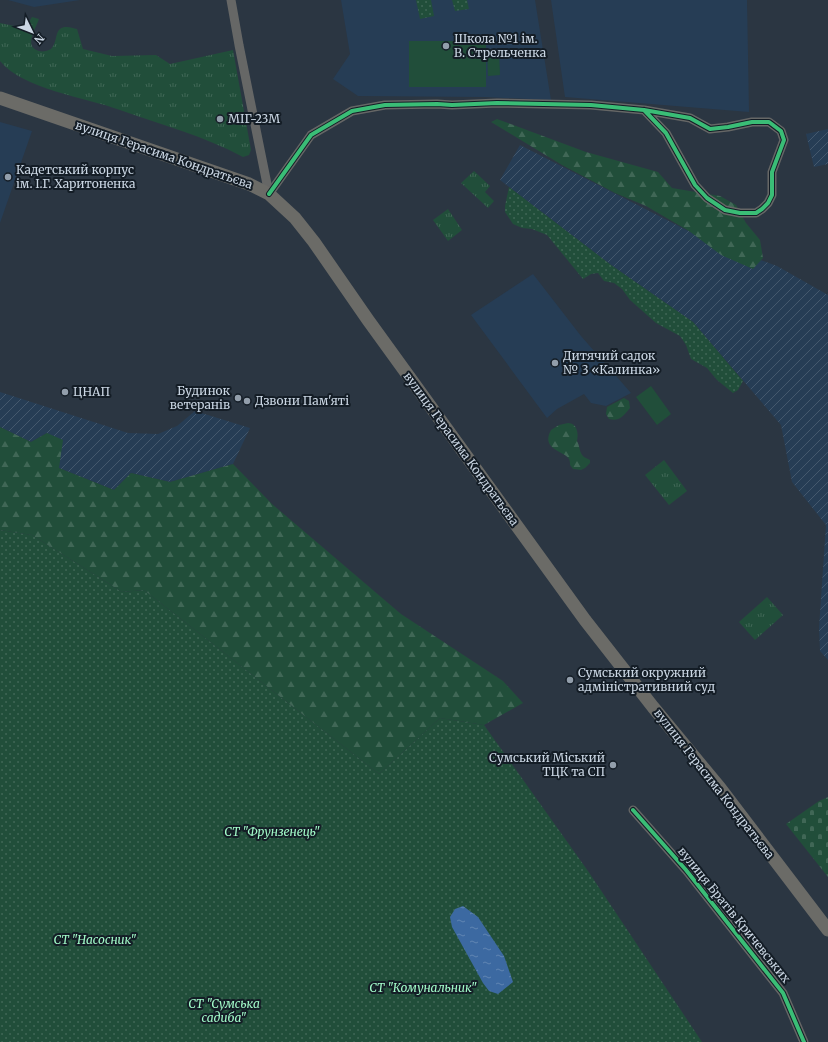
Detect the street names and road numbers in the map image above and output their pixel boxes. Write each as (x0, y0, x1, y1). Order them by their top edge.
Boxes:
street label: вулиця Герасима Кондратьєва (74, 117, 255, 192)
street label: вулиця Герасима Кондратьєва (401, 369, 523, 529)
street label: вулиця Герасима Кондратьєва (651, 706, 778, 862)
street label: вулиця Братів Кричевських (675, 844, 794, 986)

